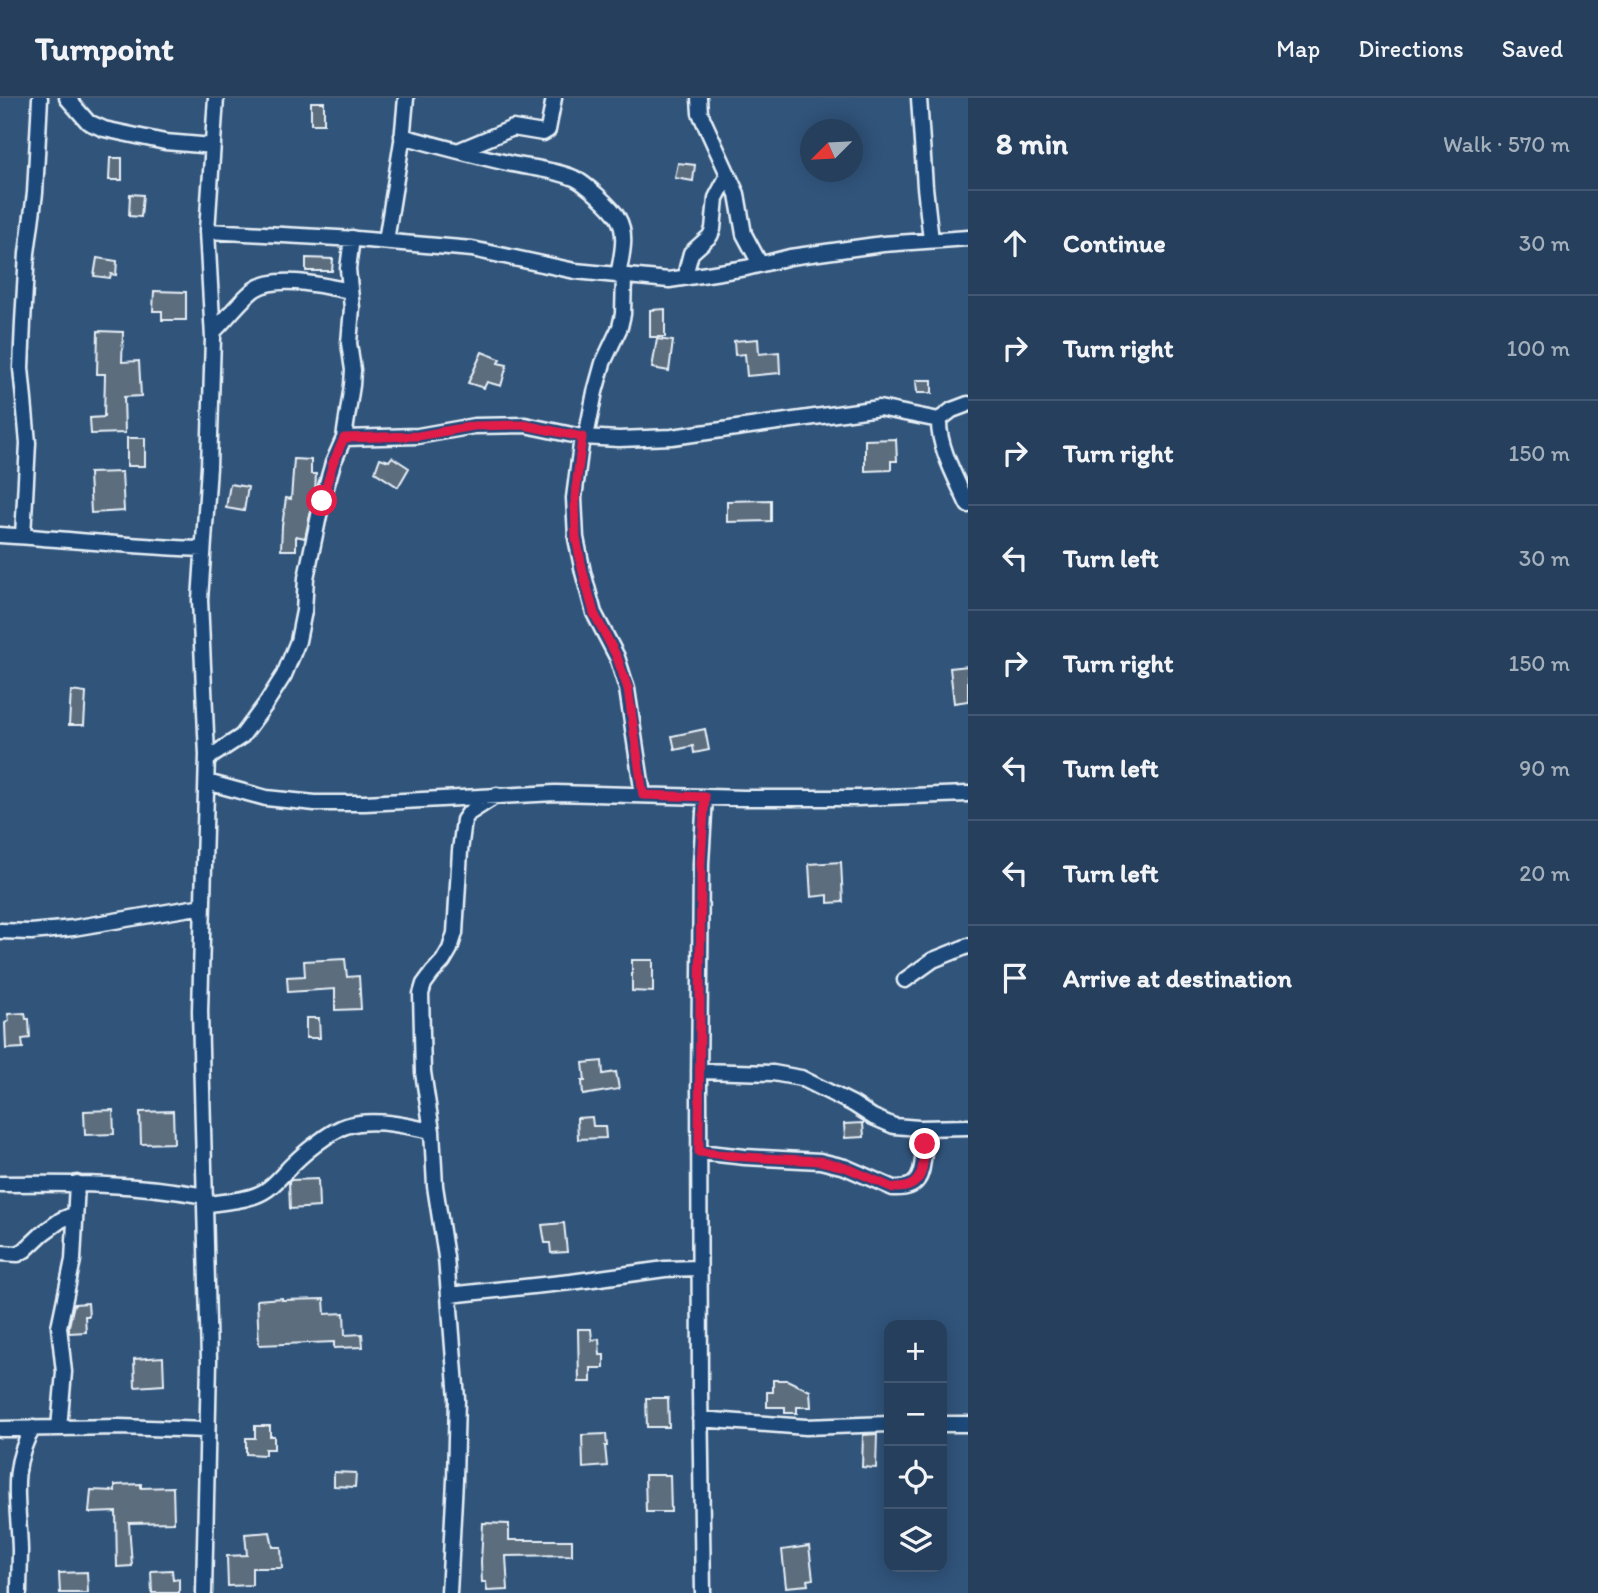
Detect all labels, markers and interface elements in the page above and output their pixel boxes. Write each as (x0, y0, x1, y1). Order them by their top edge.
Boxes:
text: Turnpoint (35, 29, 174, 68)
text: Map (1276, 34, 1320, 63)
text: Directions (1358, 34, 1464, 63)
text: Saved (1502, 34, 1563, 63)
north arrow (800, 119, 863, 182)
text: 8 min (996, 125, 1068, 162)
text: Walk · 570 m (1443, 130, 1570, 158)
icon: ahead (996, 224, 1034, 262)
text: Continue (1063, 227, 1166, 259)
text: 30 m (1519, 229, 1570, 257)
icon: right (996, 329, 1034, 367)
text: Turn right (1063, 332, 1174, 364)
text: 100 m (1506, 334, 1570, 362)
icon: right (996, 434, 1034, 472)
text: Turn right (1063, 437, 1174, 469)
text: 150 m (1509, 439, 1570, 467)
route start (306, 485, 337, 516)
icon: left (996, 539, 1034, 577)
text: Turn left (1063, 542, 1159, 574)
text: 30 m (1519, 544, 1570, 572)
icon: right (996, 644, 1034, 682)
text: Turn right (1063, 647, 1174, 679)
text: 150 m (1509, 649, 1570, 677)
icon: left (996, 749, 1034, 787)
text: Turn left (1063, 752, 1159, 784)
text: 90 m (1519, 754, 1570, 782)
icon: left (996, 854, 1034, 892)
text: Turn left (1063, 857, 1159, 889)
text: 20 m (1519, 859, 1570, 887)
icon: arrive (996, 959, 1034, 997)
text: Arrive at destination (1063, 962, 1292, 994)
route end (909, 1128, 940, 1159)
map controls (884, 1320, 947, 1572)
button: + (884, 1320, 947, 1383)
button: − (884, 1383, 947, 1446)
button: locate (884, 1446, 947, 1509)
button: layers (884, 1509, 947, 1572)

